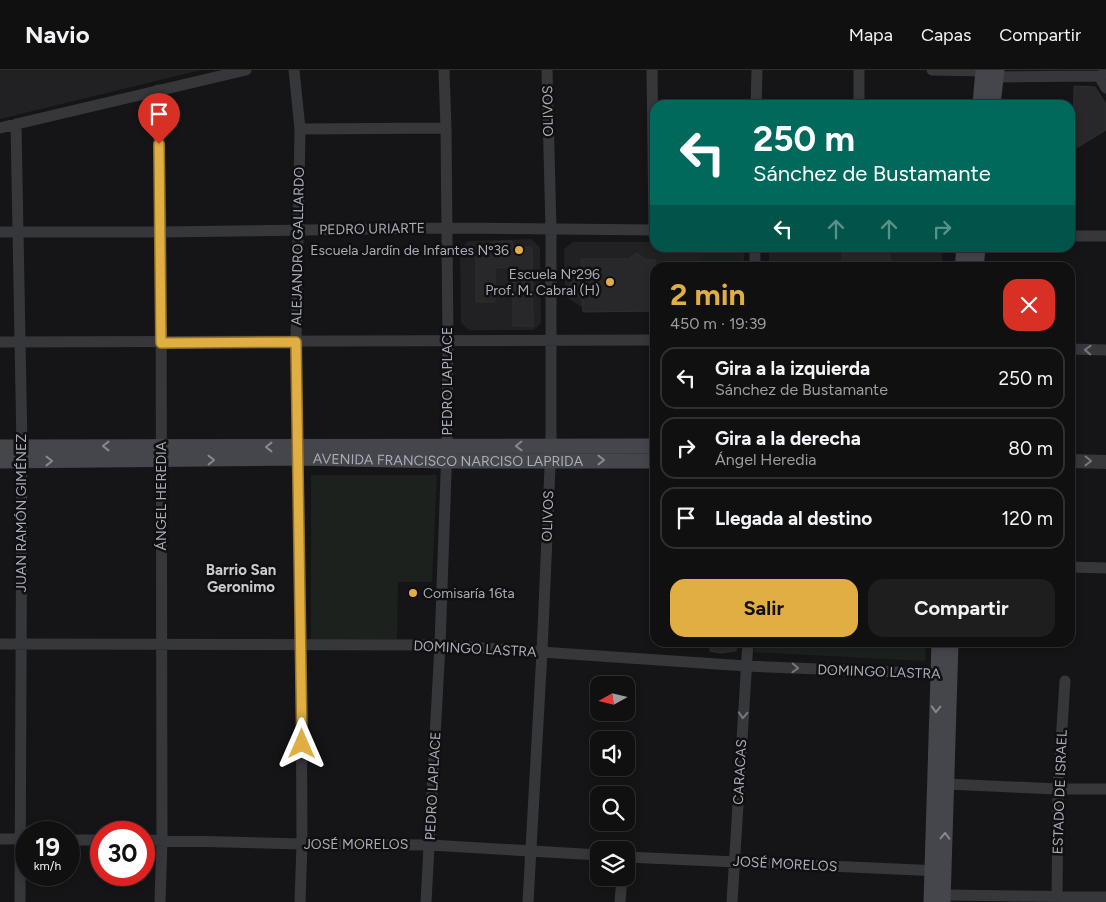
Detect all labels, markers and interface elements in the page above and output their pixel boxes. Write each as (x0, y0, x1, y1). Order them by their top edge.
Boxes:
text: Navio (25, 20, 90, 49)
text: Mapa (849, 24, 893, 46)
text: Capas (921, 24, 971, 46)
text: Compartir (999, 24, 1081, 46)
street label: OLIVOS (539, 85, 557, 137)
pin (138, 93, 180, 144)
icon: arrive (145, 100, 173, 128)
text: 250 m (753, 118, 855, 160)
icon: left (670, 120, 735, 185)
text: Sánchez de Bustamante (753, 160, 991, 187)
street label: ALEJANDRO GALLARDO (288, 166, 308, 325)
icon: left (769, 215, 797, 243)
icon: ahead (822, 215, 850, 243)
icon: ahead (875, 215, 903, 243)
icon: right (928, 215, 956, 243)
street label: PEDRO URIARTE (319, 220, 425, 238)
place label: Escuela Jardín de Infantes Nº36 (310, 242, 509, 259)
marker: Escuela Jardín de Infantes Nº36 (513, 244, 525, 256)
place label: Escuela Nº296 Prof. M. Cabral (H) (485, 266, 600, 299)
marker: Escuela Nº296 Prof. M. Cabral (H) (604, 276, 616, 288)
text: 2 min (670, 276, 746, 313)
button: close (1003, 279, 1055, 331)
text: 450 m · 19:39 (670, 314, 766, 333)
street label: PEDRO LAPLACE (439, 327, 456, 435)
one-way arrow (1084, 344, 1092, 355)
text: Gira a la izquierda (715, 357, 870, 380)
icon: left (672, 364, 700, 392)
text: 250 m (998, 367, 1053, 390)
text: Sánchez de Bustamante (715, 380, 888, 399)
text: Gira a la derecha (715, 427, 861, 450)
street label: JUAN RAMÓN GIMÉNEZ (13, 434, 30, 592)
icon: right (672, 434, 700, 462)
text: 80 m (1008, 437, 1053, 460)
one-way arrow (102, 441, 110, 451)
street label: ÁNGEL HEREDIA (153, 441, 170, 550)
one-way arrow (515, 441, 522, 451)
one-way arrow (265, 442, 272, 452)
street label: AVENIDA FRANCISCO NARCISO LAPRIDA (313, 450, 584, 470)
text: Ángel Heredia (715, 450, 817, 469)
one-way arrow (208, 455, 215, 465)
one-way arrow (597, 455, 605, 466)
one-way arrow (45, 456, 53, 466)
one-way arrow (1084, 456, 1092, 466)
street label: OLIVOS (539, 490, 557, 542)
icon: arrive (672, 504, 700, 532)
text: Llegada al destino (715, 507, 872, 530)
text: 120 m (1001, 507, 1053, 530)
district label: Barrio San Geronimo (206, 561, 276, 596)
button: Salir (670, 579, 858, 637)
button: Compartir (868, 579, 1055, 637)
place label: Comisaría 16ta (423, 585, 515, 602)
marker: Comisaría 16ta (407, 587, 419, 599)
street label: DOMINGO LASTRA (413, 637, 538, 661)
street label: DOMINGO LASTRA (817, 661, 941, 683)
one-way arrow (791, 663, 799, 674)
north arrow (590, 676, 635, 721)
map controls (590, 676, 635, 886)
one-way arrow (931, 705, 942, 713)
one-way arrow (738, 711, 749, 719)
position arrow (275, 717, 327, 769)
street label: ESTADO DE ISRAEL (1049, 729, 1071, 855)
street label: PEDRO LAPLACE (422, 731, 444, 841)
button: sound (590, 731, 635, 776)
street label: CARACAS (730, 739, 750, 805)
button: search (590, 786, 635, 831)
speed limit sign: 30 (90, 821, 155, 886)
text: 19 (35, 832, 60, 862)
one-way arrow (940, 832, 950, 840)
street label: JOSÉ MORELOS (304, 836, 408, 853)
button: layers (590, 841, 635, 886)
street label: JOSÉ MORELOS (732, 853, 838, 875)
text: km/h (34, 859, 61, 873)

